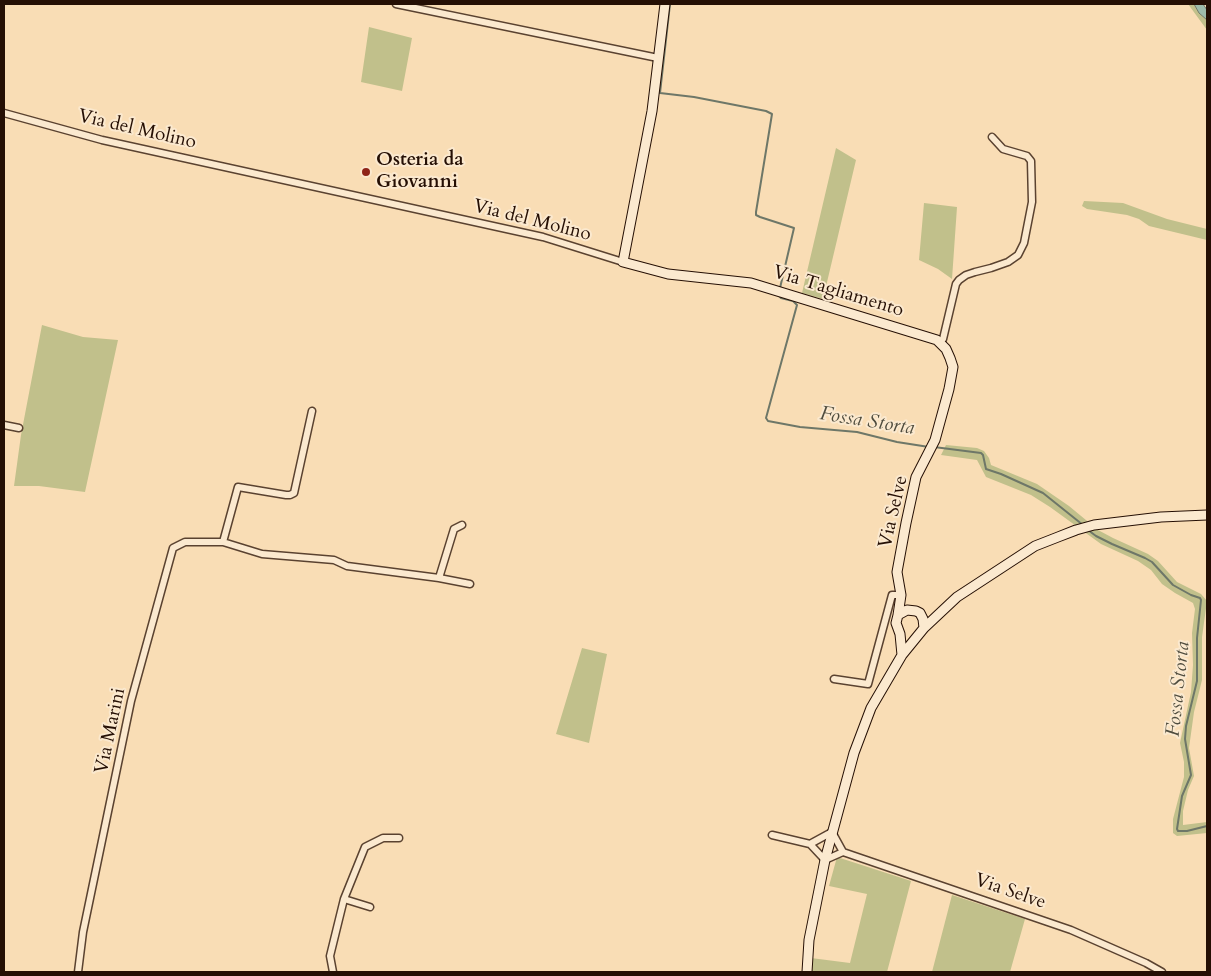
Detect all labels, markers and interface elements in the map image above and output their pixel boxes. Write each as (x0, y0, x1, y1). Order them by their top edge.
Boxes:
street label: Via del Molino (76, 105, 198, 155)
place label: Osteria da Giovanni (376, 150, 464, 194)
marker: Osteria da Giovanni (360, 166, 372, 178)
street label: Via del Molino (471, 195, 593, 247)
street label: Via Tagliamento (770, 261, 906, 323)
water label: Fossa Storta (818, 403, 916, 441)
street label: Via Selve (875, 473, 913, 551)
water label: Fossa Storta (1162, 640, 1196, 738)
street label: Via Marini (91, 686, 131, 776)
street label: Via Selve (971, 869, 1049, 915)

